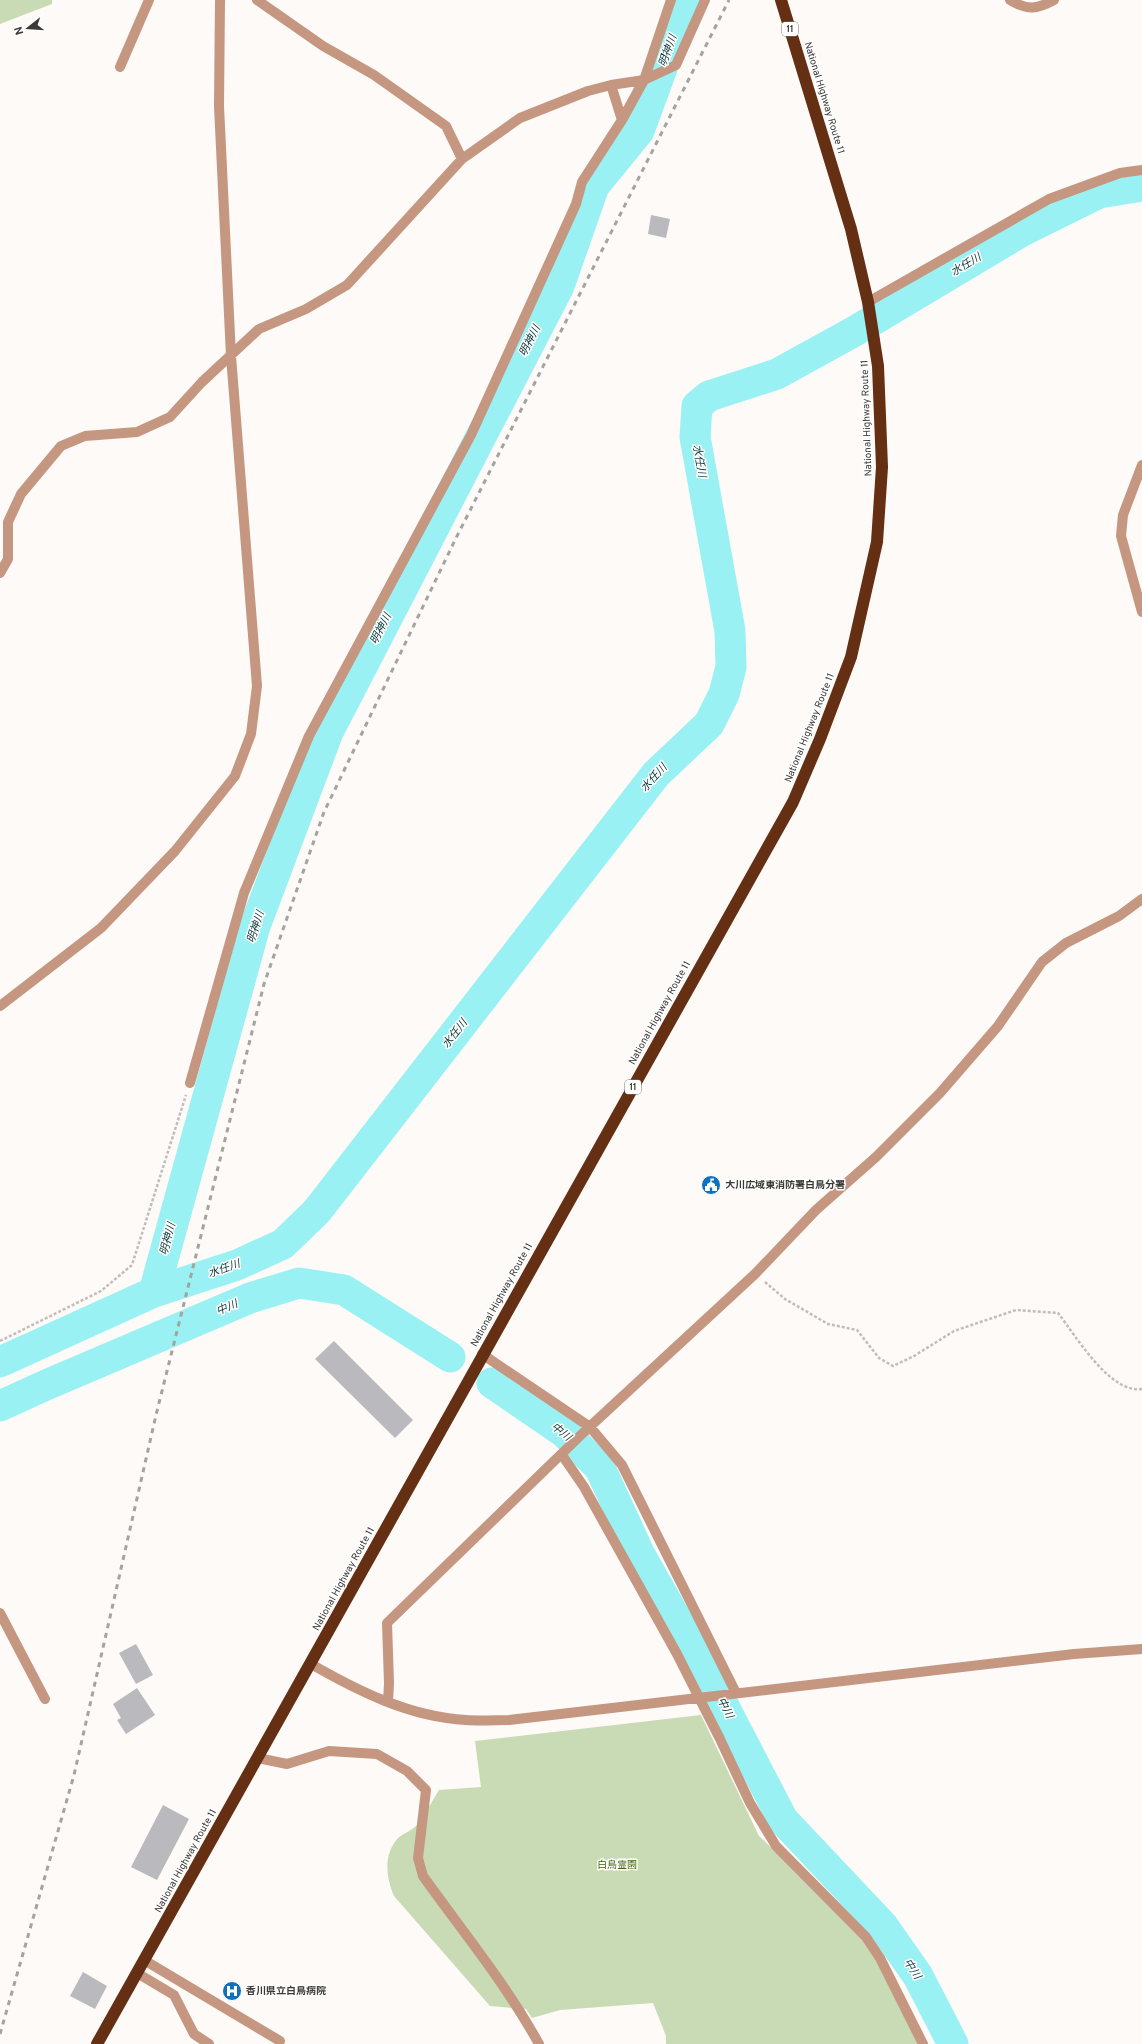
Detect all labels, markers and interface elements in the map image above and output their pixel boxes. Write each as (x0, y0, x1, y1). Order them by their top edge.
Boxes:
north arrow (8, 8, 48, 48)
road number: 11 (782, 22, 798, 36)
text: N (12, 25, 27, 36)
water label: 明神川 (656, 32, 681, 69)
street label: National Highway Route 11 (801, 40, 847, 156)
water label: 水任川 (948, 250, 985, 279)
water label: 明神川 (516, 322, 544, 359)
street label: National Highway Route 11 (858, 360, 876, 476)
water label: 水任川 (689, 444, 709, 479)
water label: 明神川 (367, 610, 395, 647)
street label: National Highway Route 11 (782, 672, 838, 784)
water label: 水任川 (638, 760, 671, 795)
water label: 明神川 (244, 908, 268, 945)
street label: National Highway Route 11 (626, 959, 694, 1067)
water label: 水任川 (439, 1016, 471, 1051)
road number: 11 (625, 1080, 641, 1094)
public building icon: 大川広域東消防署白鳥分署 (700, 1174, 722, 1196)
place label: 大川広域東消防署白鳥分署 (725, 1179, 845, 1192)
water label: 明神川 (157, 1220, 179, 1257)
street label: National Highway Route 11 (468, 1241, 536, 1349)
water label: 水任川 (206, 1257, 243, 1281)
water label: 中川 (214, 1297, 241, 1319)
water label: 中川 (548, 1420, 575, 1445)
street label: National Highway Route 11 (310, 1525, 378, 1633)
water label: 中川 (714, 1695, 737, 1722)
street label: National Highway Route 11 (152, 1807, 220, 1915)
park label: 白鳥霊園 (597, 1859, 637, 1872)
water label: 中川 (900, 1956, 924, 1983)
hospital icon: 香川県立白鳥病院 (221, 1980, 243, 2002)
place label: 香川県立白鳥病院 (245, 1985, 326, 1998)

